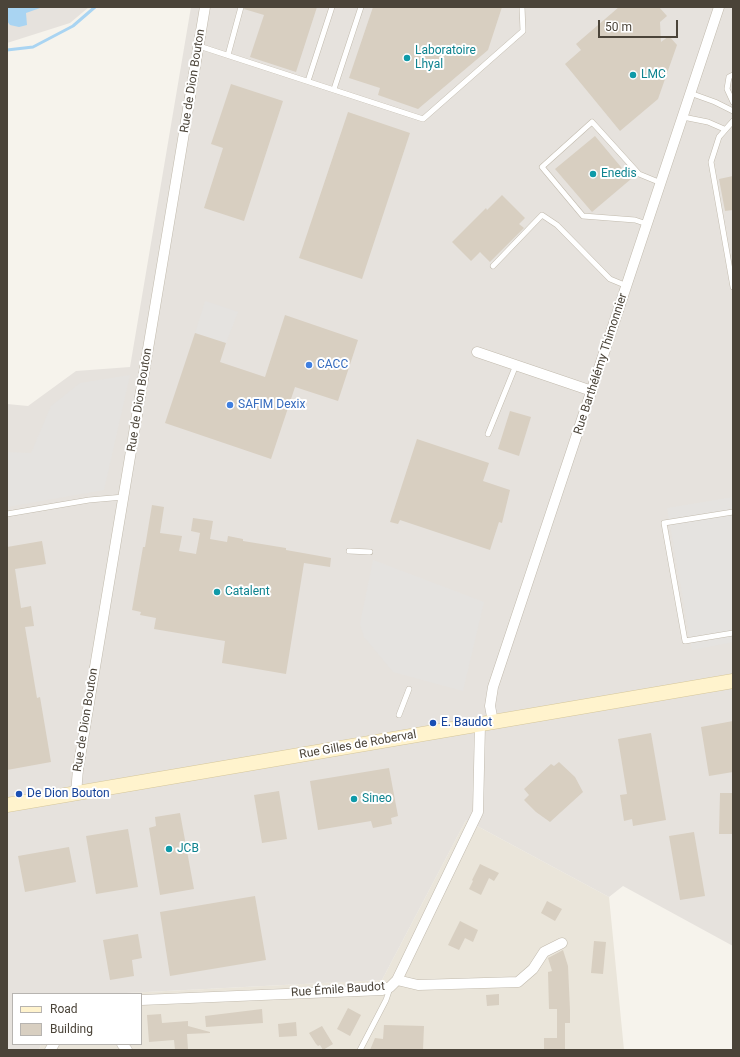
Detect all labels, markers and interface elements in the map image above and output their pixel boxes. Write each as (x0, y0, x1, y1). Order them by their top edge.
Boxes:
scale bar (600, 12, 680, 38)
text: 50 m (605, 20, 632, 34)
street label: Rue de Dion Bouton (178, 28, 208, 134)
place label: Laboratoire Lhyal (415, 44, 476, 72)
marker: Laboratoire Lhyal (402, 53, 412, 63)
place label: LMC (641, 68, 666, 82)
marker: LMC (628, 70, 638, 80)
place label: Enedis (601, 167, 637, 181)
marker: Enedis (588, 169, 598, 179)
street label: Rue Barthélémy Thimonnier (571, 292, 631, 436)
street label: Rue de Dion Bouton (125, 347, 155, 453)
place label: CACC (317, 358, 348, 372)
marker: CACC (304, 360, 314, 370)
place label: SAFIM Dexix (238, 398, 305, 412)
marker: SAFIM Dexix (225, 400, 235, 410)
place label: Catalent (225, 585, 270, 599)
marker: Catalent (212, 587, 222, 597)
street label: Rue de Dion Bouton (71, 667, 101, 773)
place label: E. Baudot (441, 716, 492, 730)
marker: E. Baudot (428, 718, 438, 728)
street label: Rue Gilles de Roberval (298, 728, 418, 762)
place label: De Dion Bouton (27, 787, 110, 801)
marker: De Dion Bouton (14, 789, 24, 799)
place label: Sineo (362, 792, 392, 806)
marker: Sineo (349, 794, 359, 804)
place label: JCB (177, 842, 199, 856)
marker: JCB (164, 844, 174, 854)
street label: Rue Émile Baudot (291, 980, 385, 1000)
legend (12, 993, 142, 1045)
text: Road (50, 1002, 78, 1016)
text: Building (50, 1022, 93, 1036)

